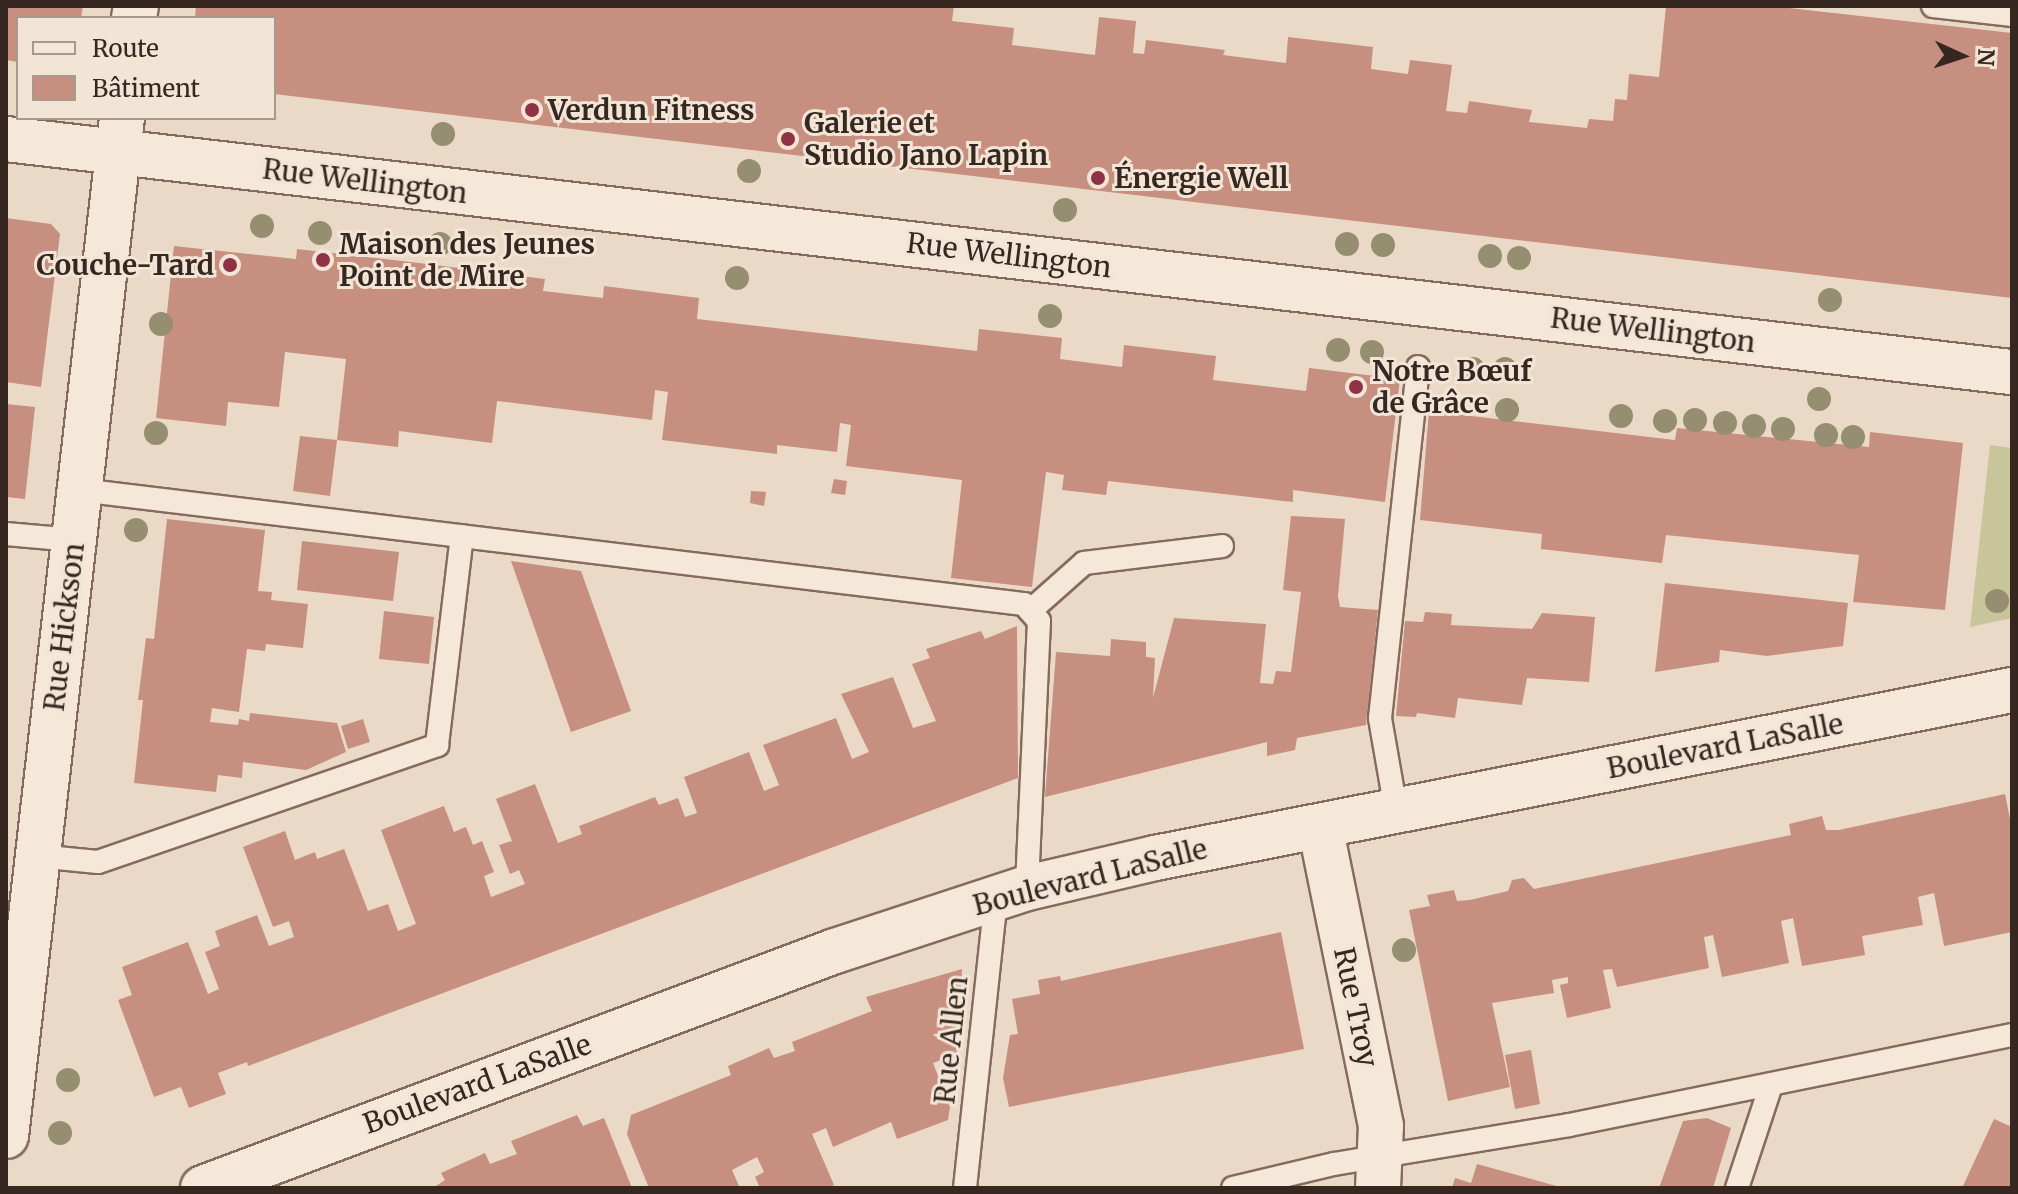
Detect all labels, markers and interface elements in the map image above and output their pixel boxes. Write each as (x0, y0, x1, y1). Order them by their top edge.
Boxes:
legend (16, 16, 276, 120)
north arrow (1922, 16, 2002, 96)
text: Route (92, 33, 159, 64)
text: N (1972, 48, 2000, 67)
text: Bâtiment (92, 73, 200, 104)
place label: Verdun Fitness (548, 93, 754, 127)
marker: Verdun Fitness (523, 101, 541, 119)
place label: Galerie et Studio Jano Lapin (804, 106, 1048, 172)
marker: Galerie et Studio Jano Lapin (779, 130, 797, 148)
street label: Rue Wellington (261, 152, 469, 210)
place label: Énergie Well (1114, 161, 1288, 195)
marker: Énergie Well (1089, 169, 1107, 187)
street label: Rue Wellington (905, 226, 1113, 284)
place label: Maison des Jeunes Point de Mire (339, 227, 595, 293)
place label: Couche-Tard (37, 248, 214, 282)
marker: Maison des Jeunes Point de Mire (314, 251, 332, 269)
marker: Couche-Tard (221, 256, 239, 274)
street label: Rue Wellington (1549, 301, 1757, 359)
place label: Notre Bœuf de Grâce (1372, 354, 1531, 420)
marker: Notre Bœuf de Grâce (1347, 378, 1365, 396)
street label: Rue Hickson (37, 541, 91, 713)
street label: Boulevard LaSalle (1604, 707, 1846, 785)
street label: Boulevard LaSalle (970, 832, 1210, 922)
street label: Rue Troy (1327, 944, 1385, 1070)
street label: Rue Allen (928, 974, 974, 1106)
street label: Boulevard LaSalle (359, 1027, 595, 1141)

